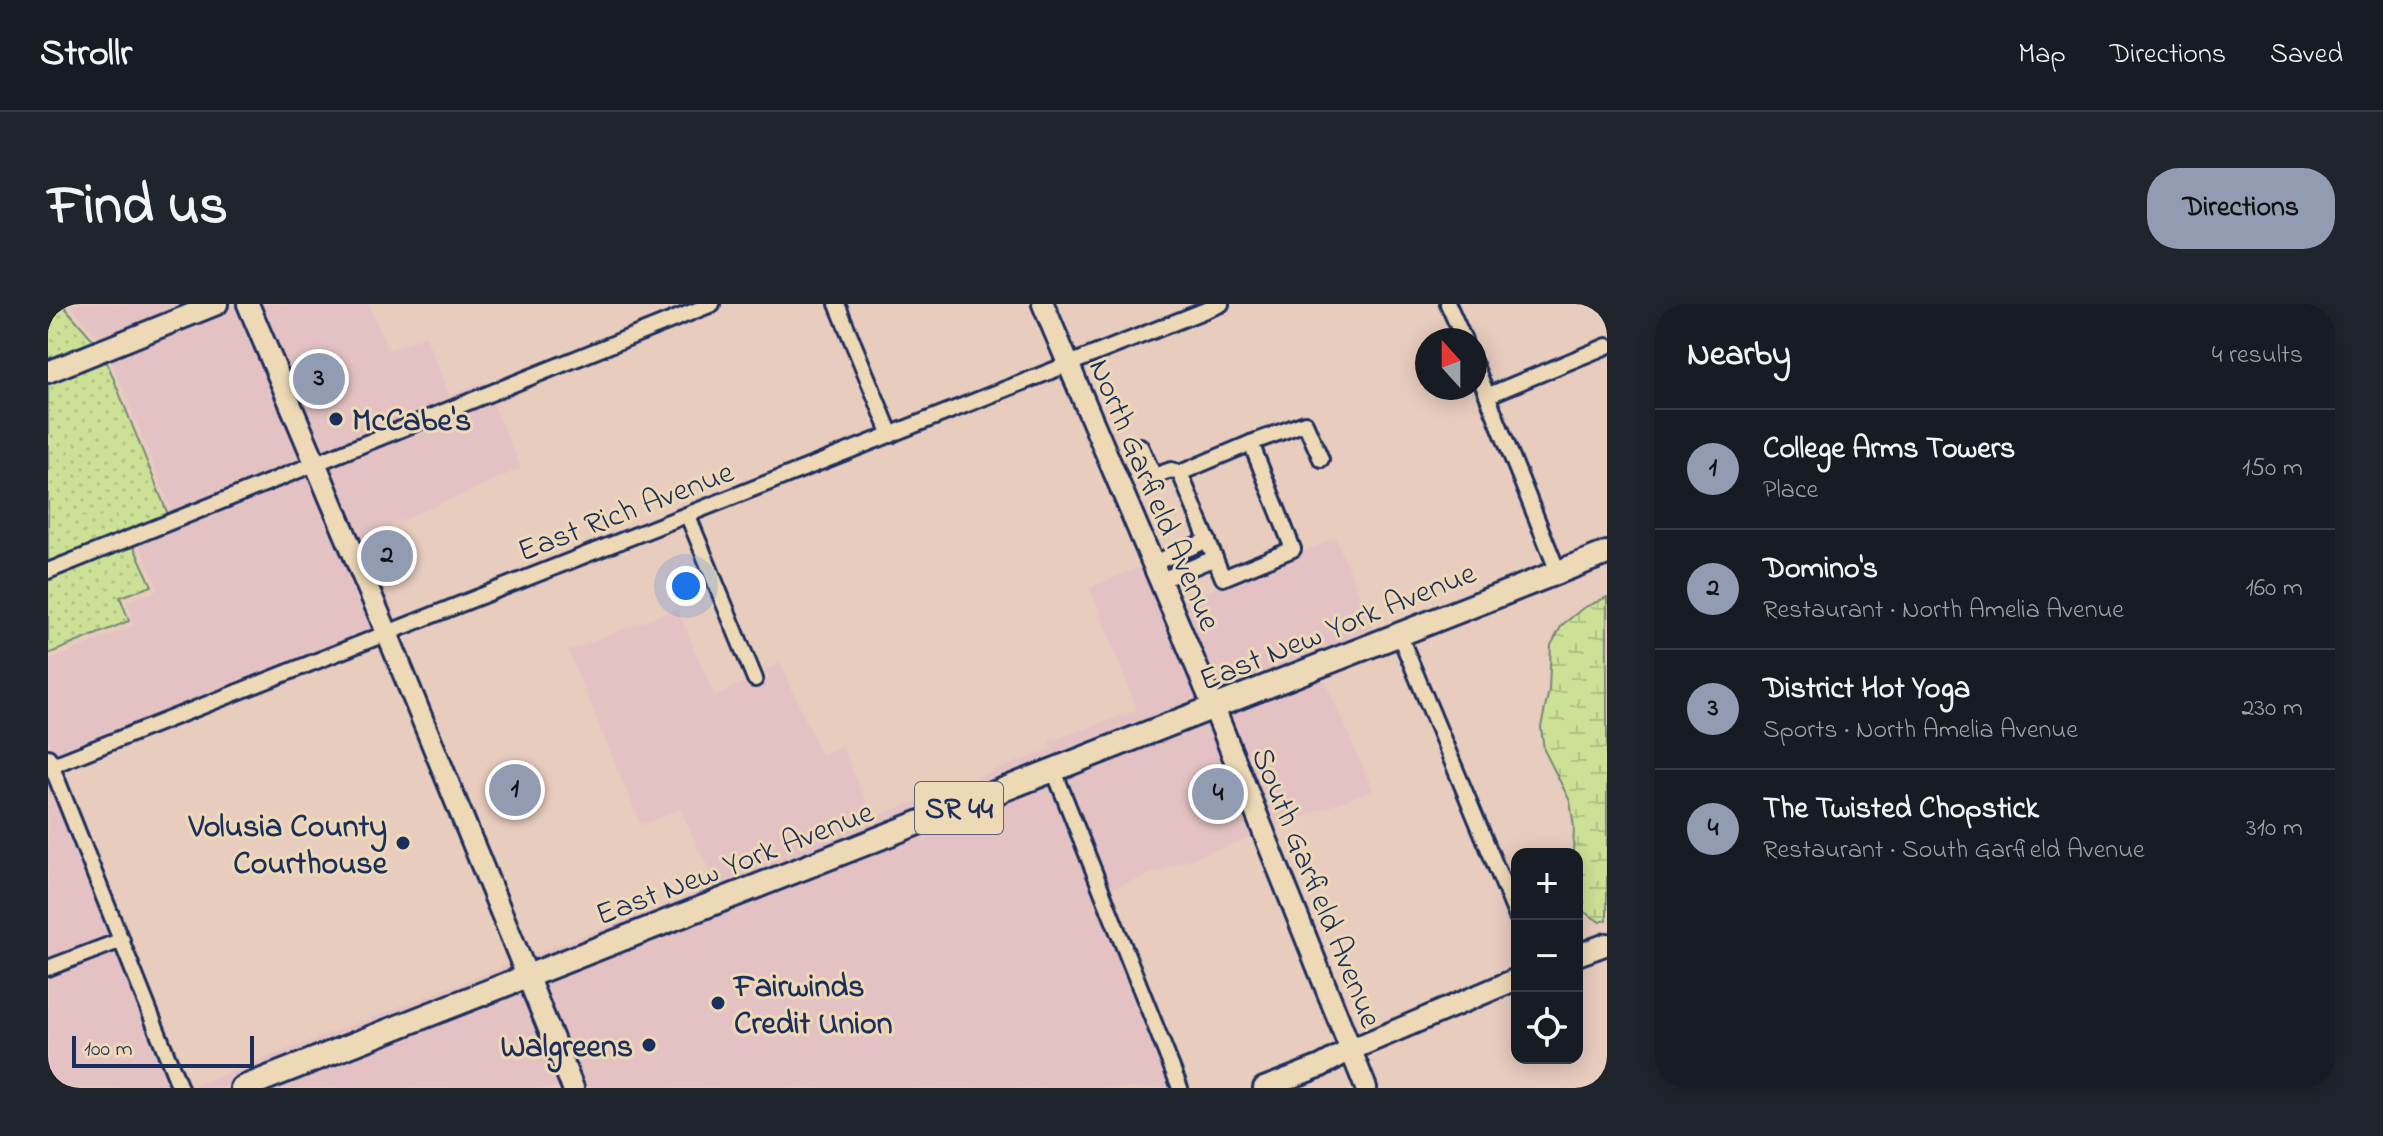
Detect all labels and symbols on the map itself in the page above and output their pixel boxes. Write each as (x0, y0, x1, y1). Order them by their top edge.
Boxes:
north arrow (1415, 328, 1487, 400)
pin: 3 (293, 349, 345, 409)
street label: North Garfield Avenue (1074, 352, 1232, 639)
place label: McCabe's (352, 399, 471, 446)
marker: McCabe's (327, 410, 345, 428)
street label: East Rich Avenue (511, 450, 742, 576)
pin: 2 (361, 526, 413, 586)
street label: East New York Avenue (1193, 551, 1484, 705)
your location (666, 566, 706, 606)
street label: South Garfield Avenue (1237, 741, 1393, 1036)
pin: 1 (489, 760, 541, 820)
pin: 4 (1192, 764, 1244, 824)
road number: SR 44 (915, 782, 1003, 834)
street label: East New York Avenue (589, 790, 882, 940)
place label: Volusia County Courthouse (188, 805, 389, 889)
marker: Volusia County Courthouse (394, 834, 412, 852)
place label: Fairwinds Credit Union (732, 965, 893, 1049)
marker: Fairwinds Credit Union (709, 994, 727, 1012)
place label: Walgreens (500, 1025, 633, 1073)
scale bar (72, 1032, 254, 1068)
marker: Walgreens (640, 1036, 658, 1054)

